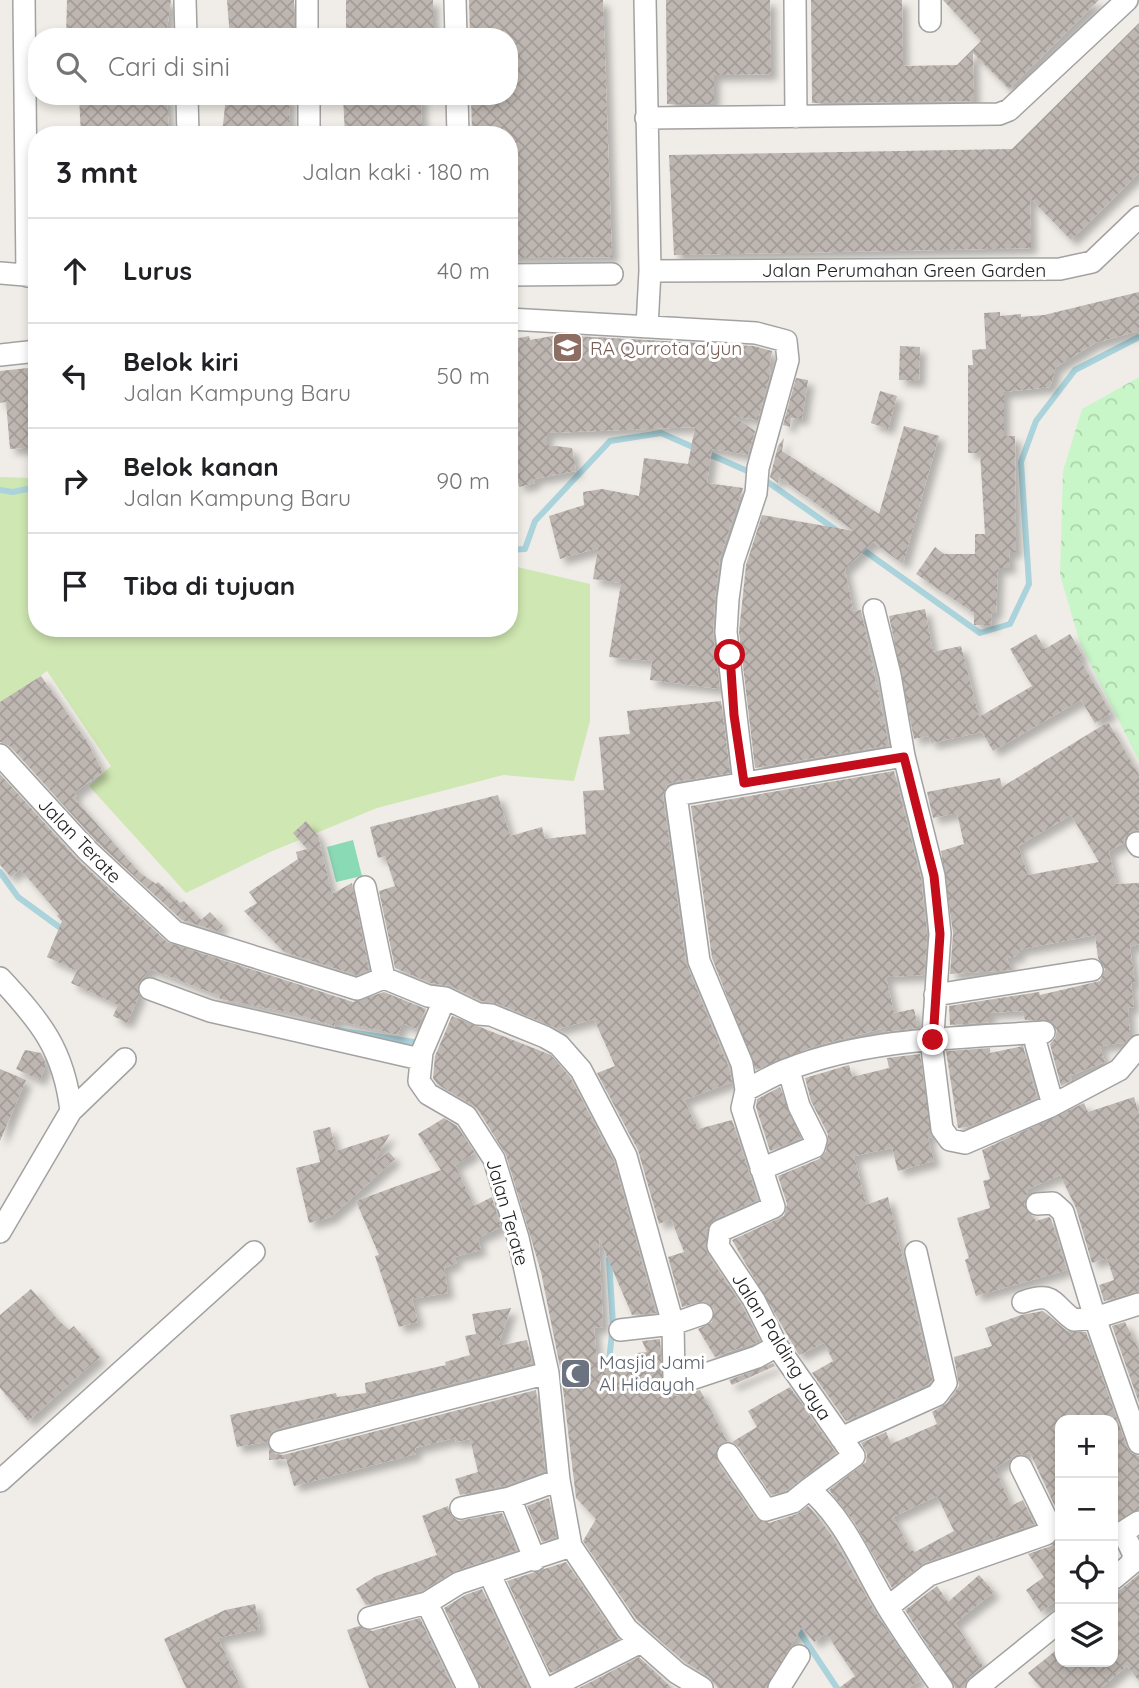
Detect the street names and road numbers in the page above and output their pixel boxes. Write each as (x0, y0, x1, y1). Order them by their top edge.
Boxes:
street label: Jalan Perumahan Green Garden (762, 258, 1046, 282)
street label: Jalan Terate (33, 792, 127, 888)
street label: Jalan Terate (481, 1156, 535, 1268)
street label: Jalan Palding Jaya (727, 1268, 837, 1424)

